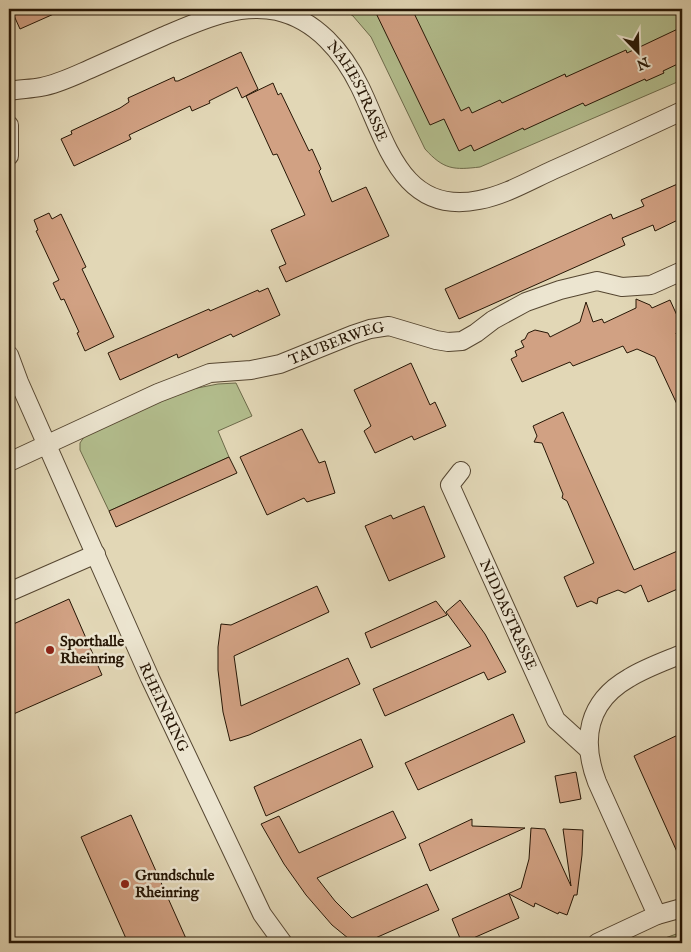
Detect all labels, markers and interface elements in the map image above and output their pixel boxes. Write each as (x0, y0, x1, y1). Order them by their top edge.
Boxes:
north arrow (614, 28, 664, 78)
street label: NAHESTRASSE (323, 37, 392, 145)
text: N (634, 52, 653, 74)
street label: TAUBERWEG (286, 318, 386, 370)
street label: NIDDASTRASSE (475, 557, 541, 673)
place label: Sporthalle Rheinring (60, 632, 125, 668)
marker: Sporthalle Rheinring (44, 644, 56, 656)
street label: RHEINRING (134, 660, 193, 755)
place label: Grundschule Rheinring (135, 866, 215, 902)
marker: Grundschule Rheinring (119, 878, 131, 890)

